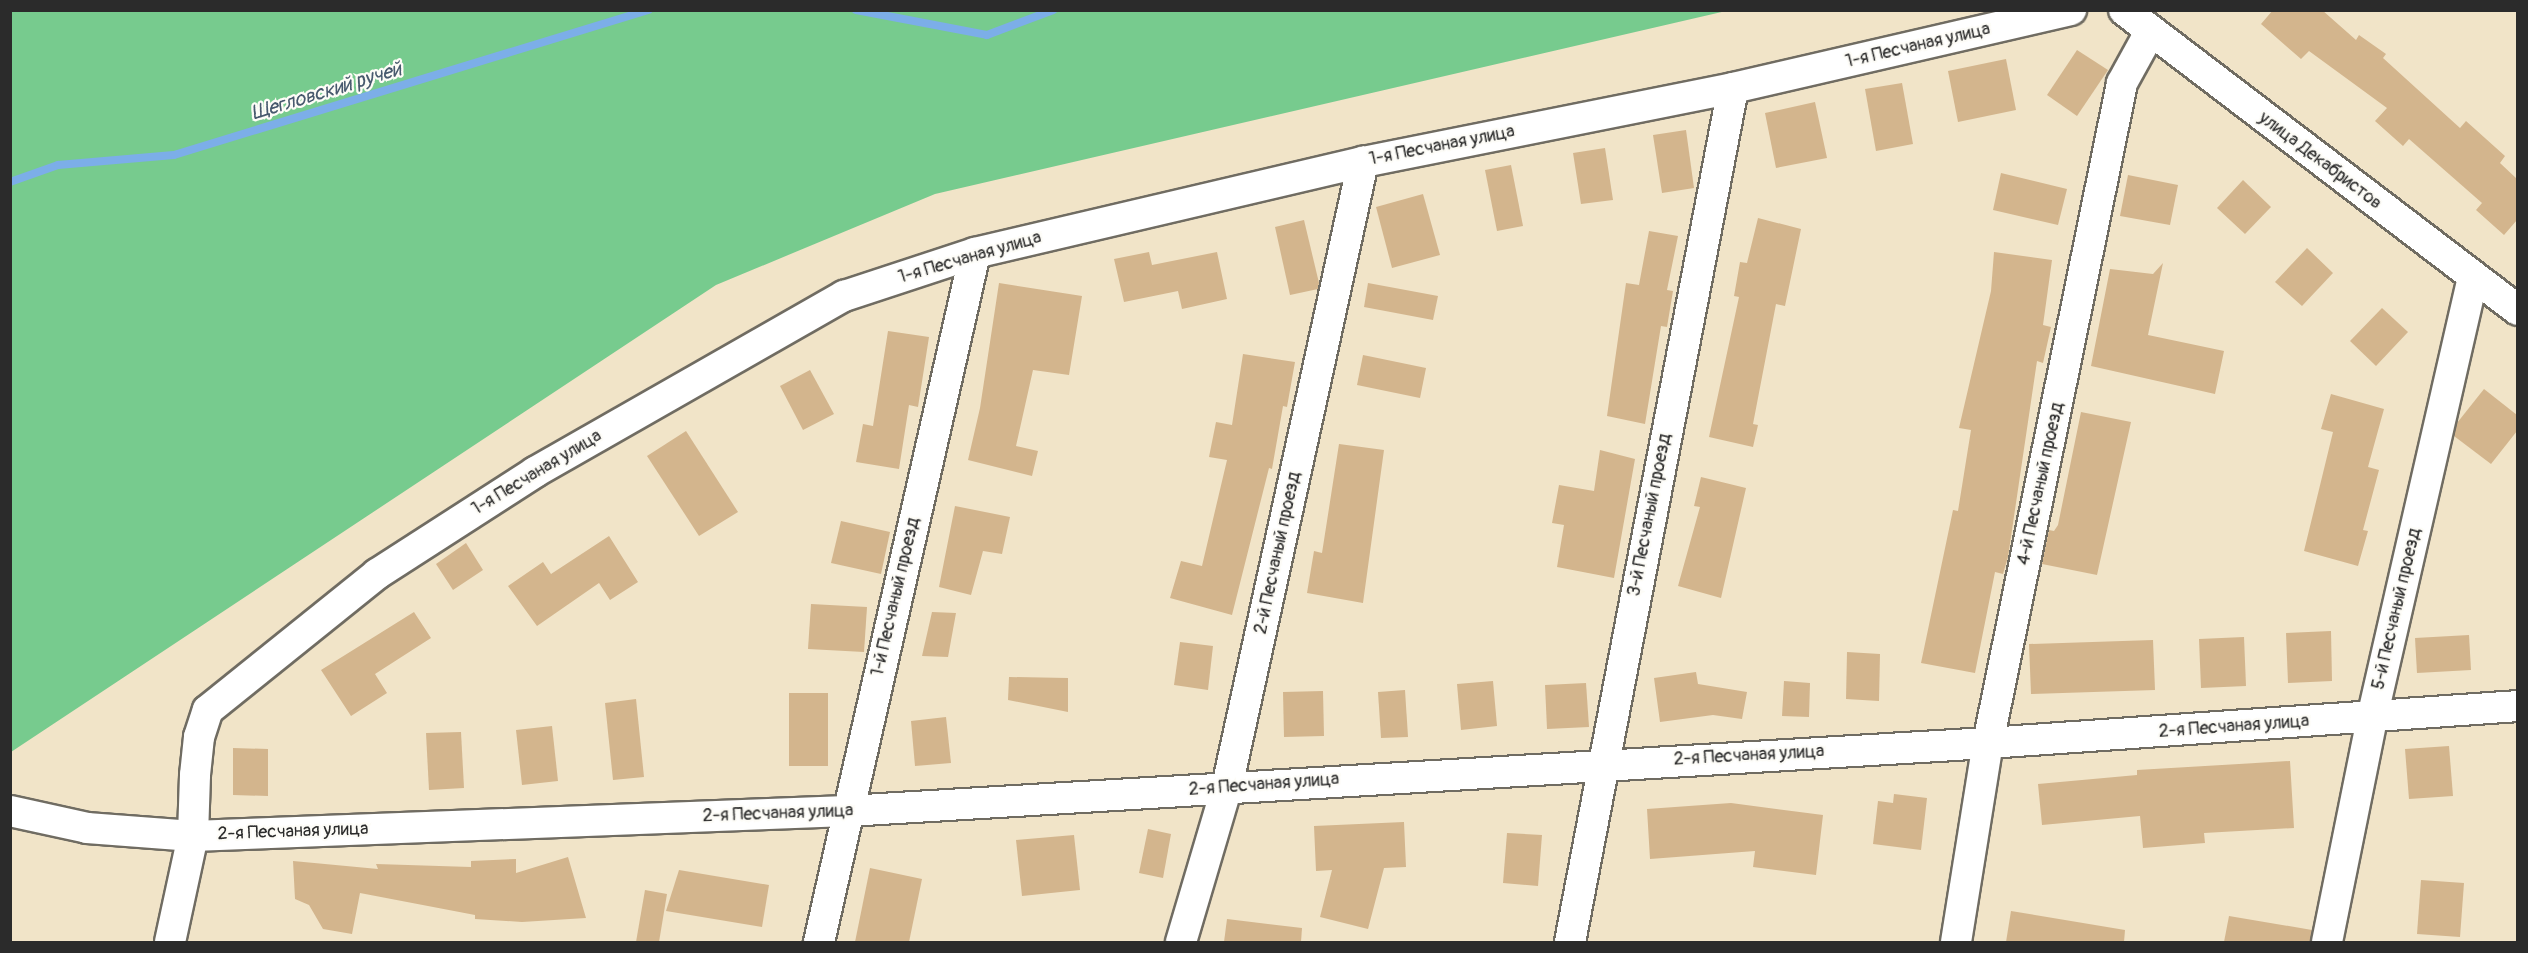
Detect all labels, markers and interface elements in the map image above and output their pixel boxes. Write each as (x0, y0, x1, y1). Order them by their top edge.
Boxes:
street label: 1-я Песчаная улица (1844, 19, 1992, 73)
water label: Щегловский ручей (248, 57, 404, 125)
street label: улица Декабристов (2254, 108, 2386, 214)
street label: 1-я Песчаная улица (1367, 121, 1517, 171)
street label: 1-я Песчаная улица (896, 227, 1044, 289)
street label: 4-й Песчаный проезд (2013, 401, 2069, 567)
street label: 1-я Песчаная улица (468, 426, 606, 520)
street label: 3-й Песчаный проезд (1624, 432, 1676, 598)
street label: 2-й Песчаный проезд (1250, 470, 1306, 636)
street label: 1-й Песчаный проезд (867, 515, 925, 679)
street label: 5-й Песчаный проезд (2368, 526, 2426, 692)
street label: 2-я Песчаная улица (2158, 711, 2310, 743)
street label: 2-я Песчаная улица (1673, 741, 1825, 771)
street label: 2-я Песчаная улица (1188, 769, 1340, 801)
street label: 2-я Песчаная улица (702, 801, 854, 827)
street label: 2-я Песчаная улица (217, 819, 369, 845)

